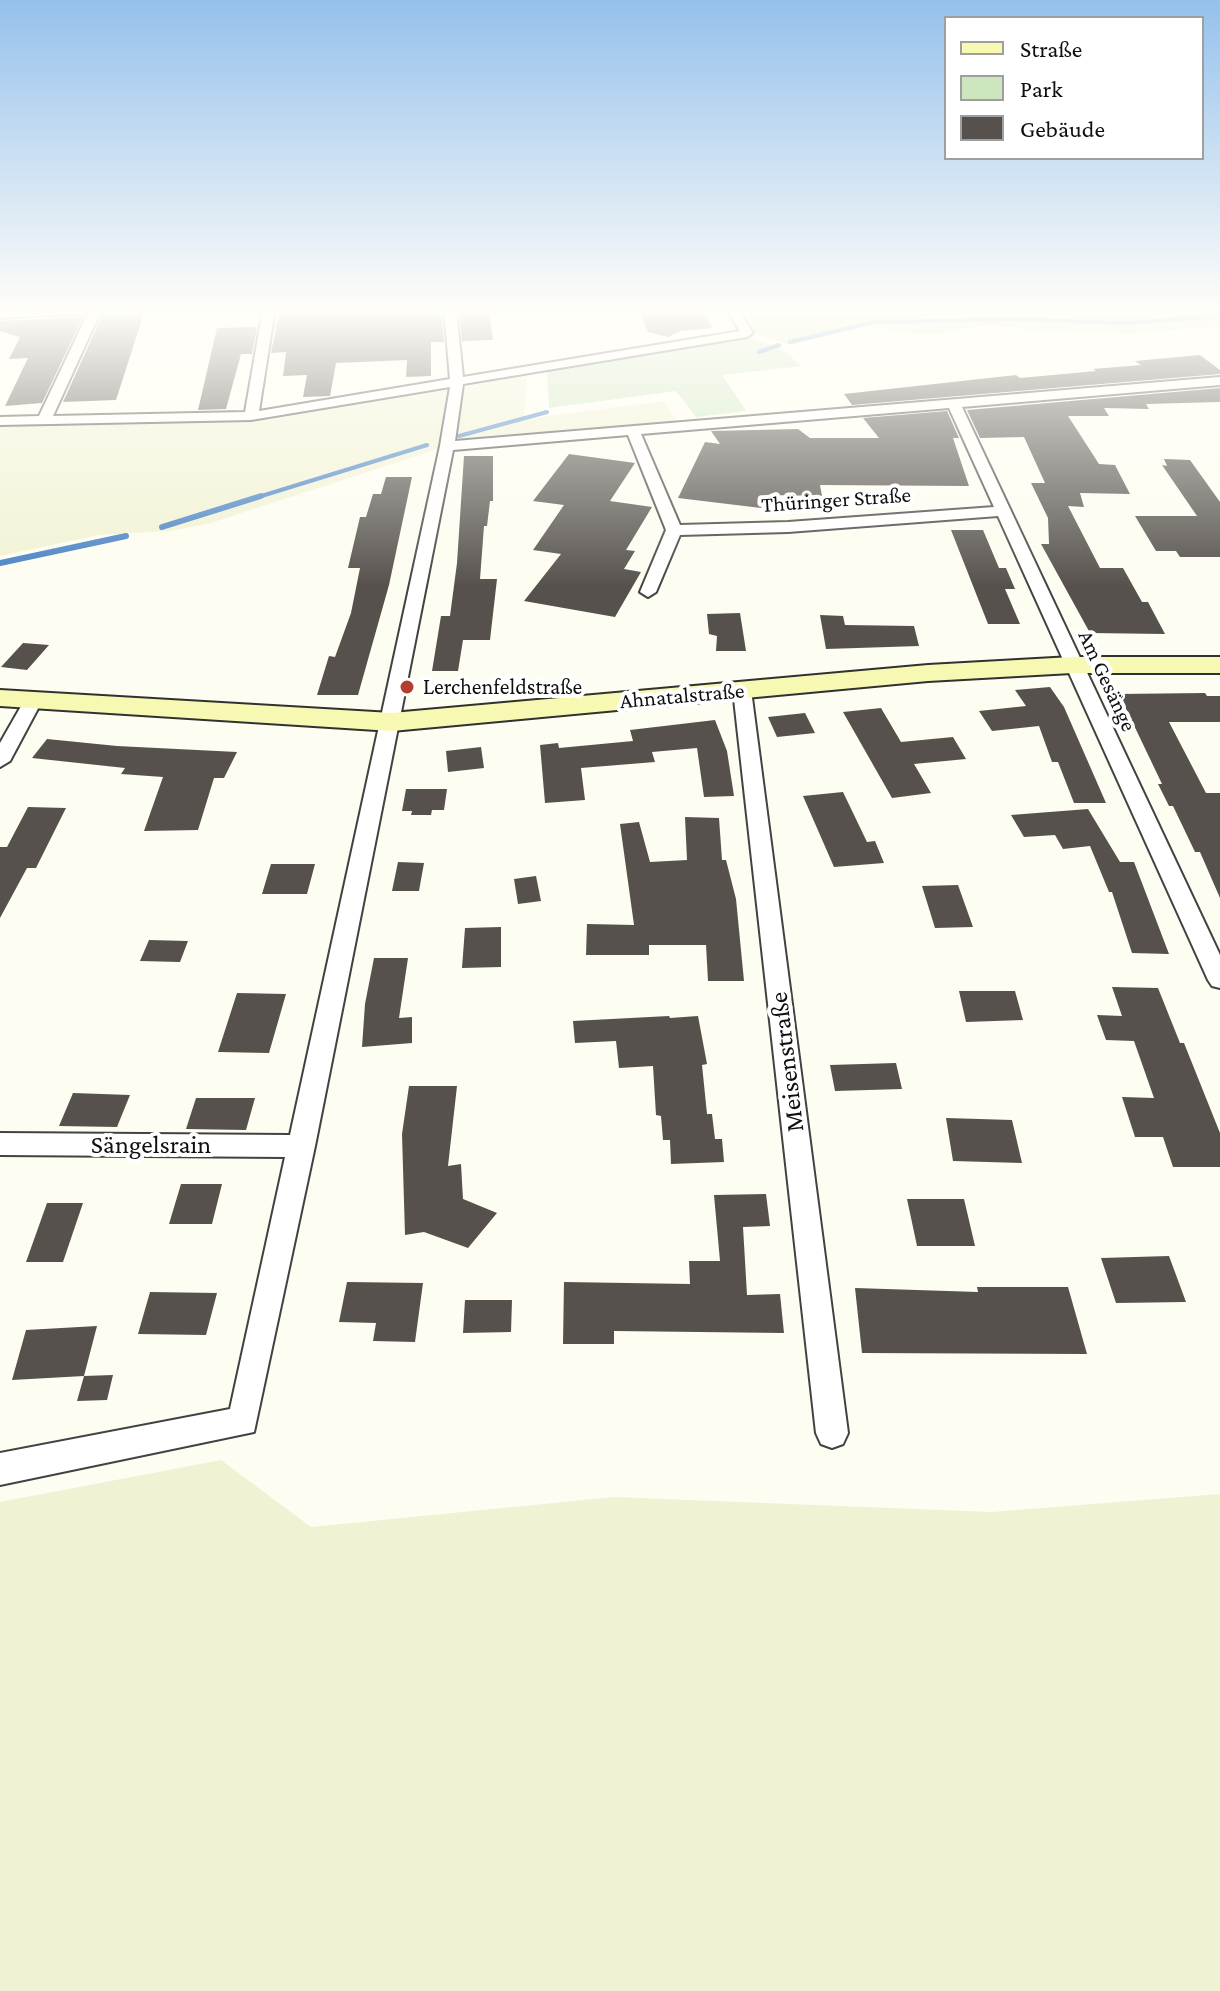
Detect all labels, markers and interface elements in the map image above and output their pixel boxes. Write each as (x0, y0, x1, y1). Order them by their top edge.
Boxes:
legend (944, 16, 1204, 160)
text: Straße (1020, 35, 1082, 62)
text: Park (1020, 75, 1063, 102)
text: Gebäude (1020, 115, 1105, 142)
street label: Thüringer Straße (760, 482, 912, 518)
street label: Am Gesänge (1072, 626, 1142, 736)
place label: Lerchenfeldstraße (423, 674, 582, 700)
street label: Ahnatalstraße (619, 677, 745, 715)
marker: Lerchenfeldstraße (398, 678, 416, 696)
street label: Meisenstraße (763, 990, 811, 1134)
street label: Sängelsrain (91, 1129, 211, 1161)

